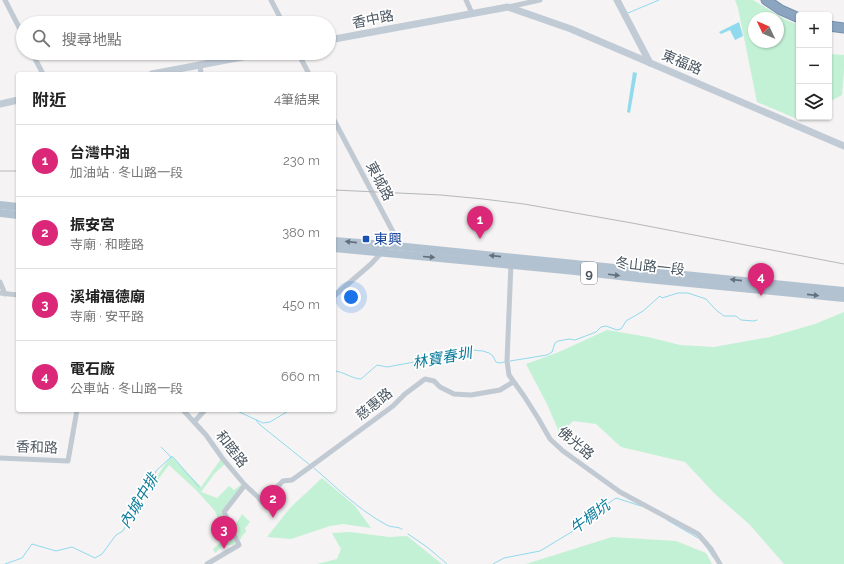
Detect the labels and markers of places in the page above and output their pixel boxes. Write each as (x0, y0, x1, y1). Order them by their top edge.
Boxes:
pin: 1 (467, 206, 493, 239)
place label: 東興 (374, 231, 402, 247)
marker: 東興 (361, 234, 371, 244)
pin: 4 (748, 263, 774, 296)
pin: 2 (260, 485, 286, 518)
pin: 3 (211, 516, 237, 549)

